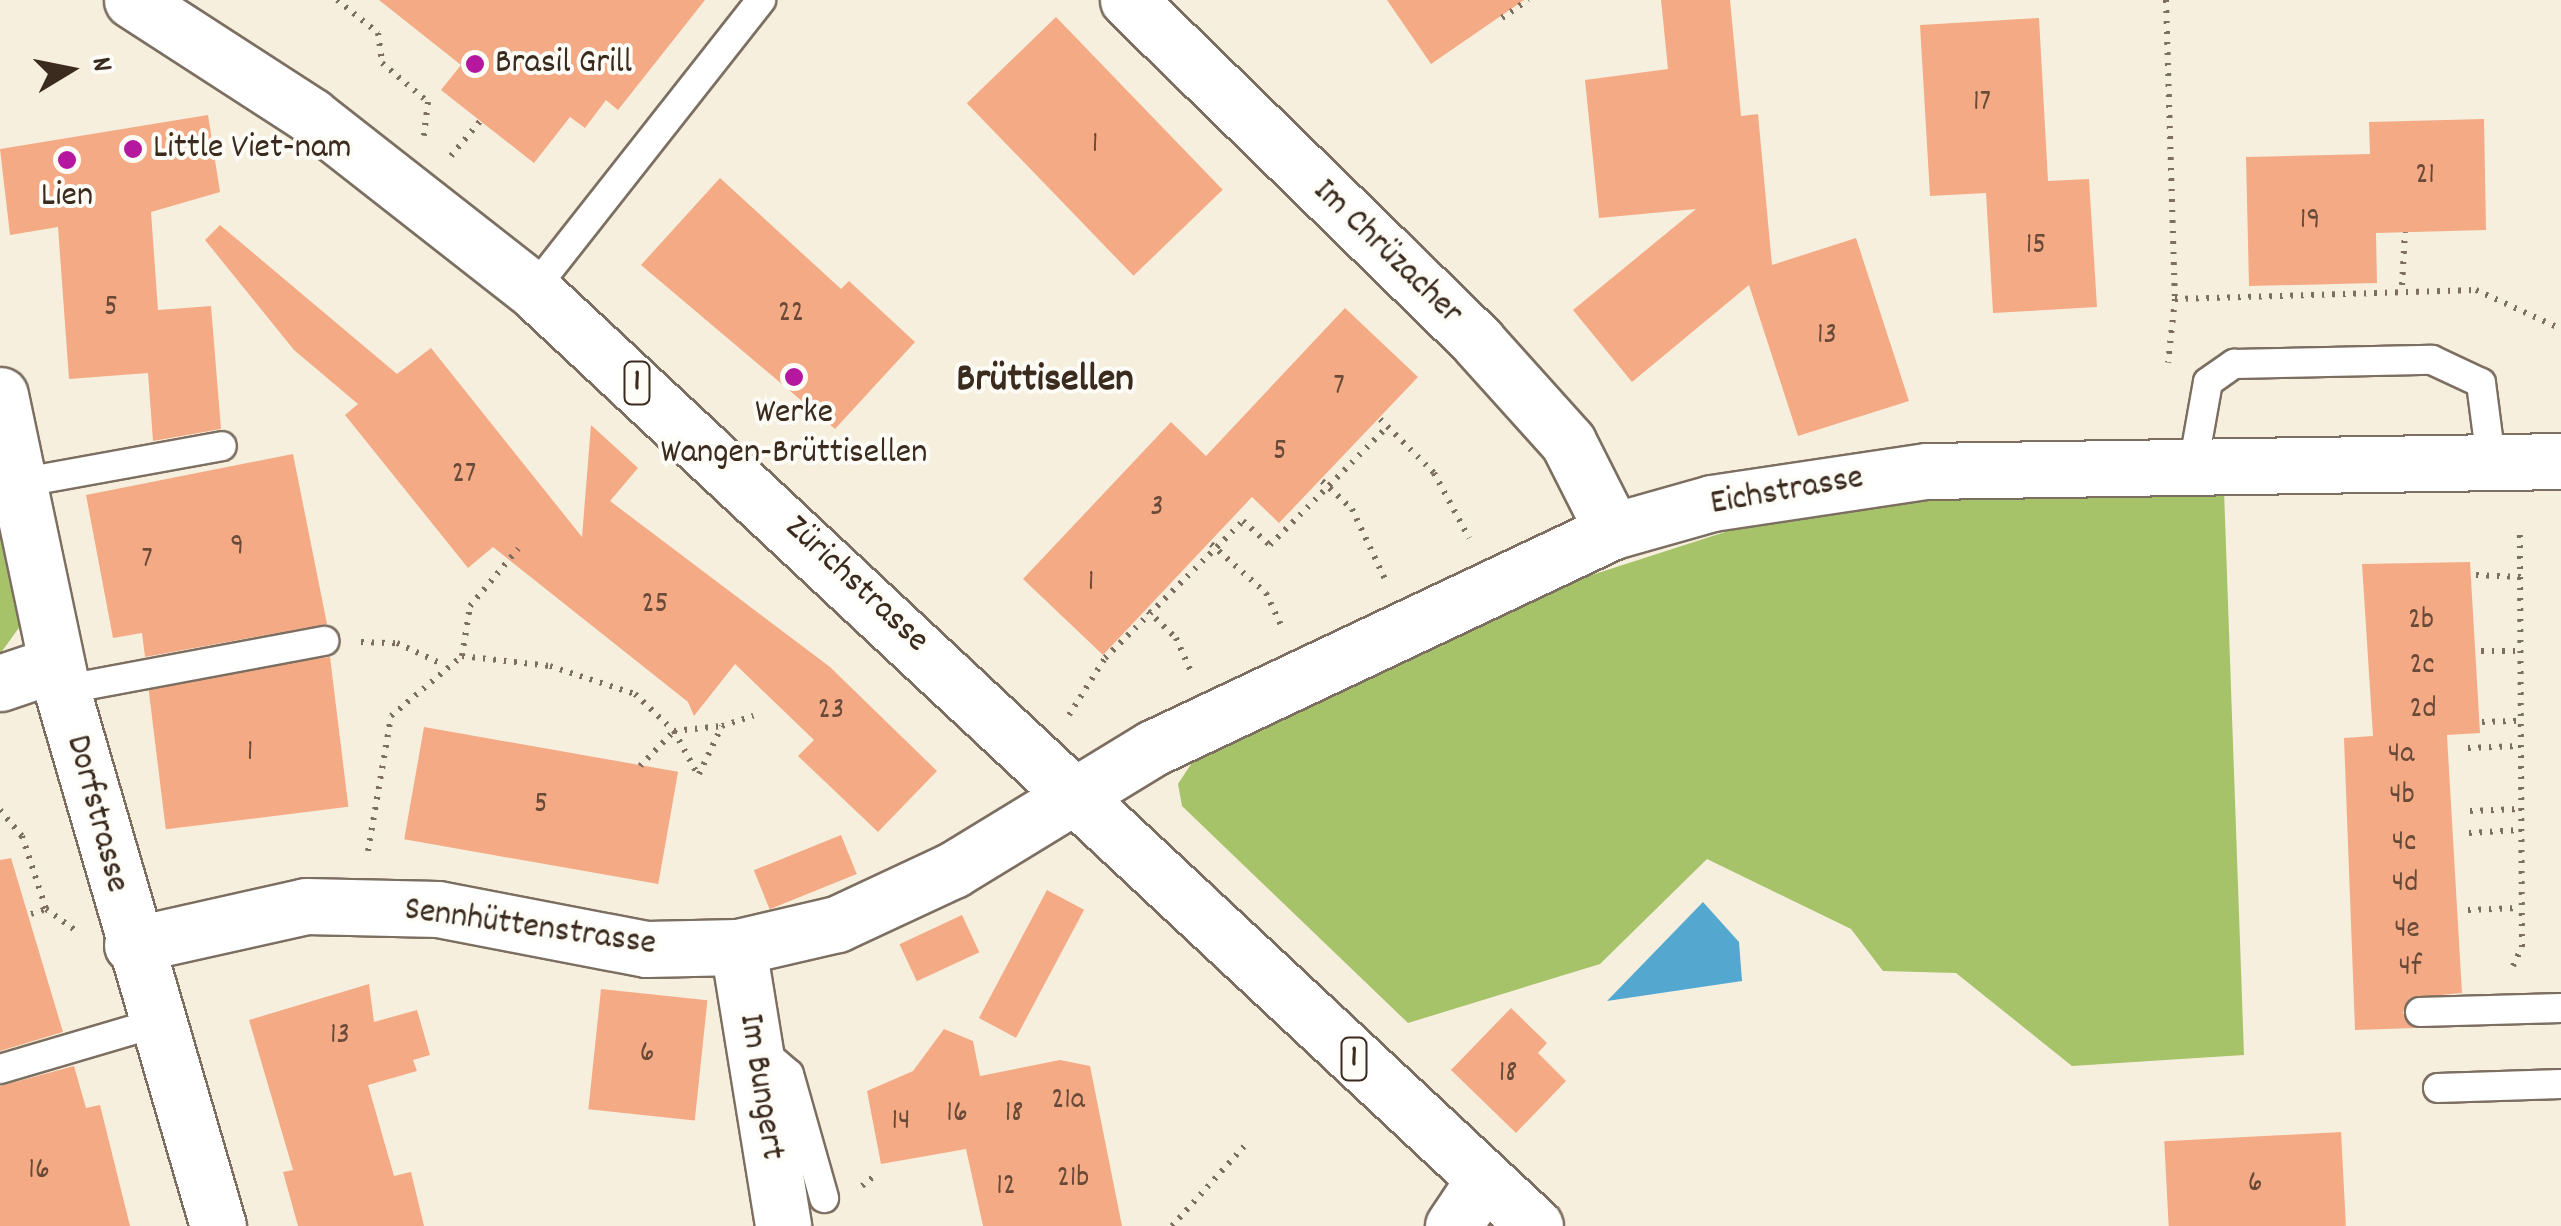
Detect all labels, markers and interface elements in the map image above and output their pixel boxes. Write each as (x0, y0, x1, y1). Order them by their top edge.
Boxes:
north arrow (20, 20, 120, 120)
place label: Brasil Grill (495, 43, 632, 85)
marker: Brasil Grill (464, 53, 486, 75)
text: N (79, 55, 120, 75)
house number: 17 (1973, 86, 1991, 122)
place label: Little Viet-nam (153, 128, 351, 170)
house number: 1 (1092, 128, 1098, 164)
marker: Little Viet-nam (122, 138, 144, 160)
marker: Lien (56, 149, 78, 171)
house number: 21 (2415, 159, 2435, 195)
street label: Im Chrüzacher (1303, 171, 1471, 335)
place label: Lien (41, 176, 93, 218)
house number: 19 (2300, 204, 2320, 240)
house number: 15 (2026, 229, 2046, 265)
house number: 5 (104, 291, 118, 327)
house number: 22 (778, 297, 804, 333)
house number: 13 (1817, 319, 1837, 355)
road number: 1 (622, 356, 652, 410)
district label: Brüttisellen (956, 358, 1134, 406)
marker: Werke Wangen-Brüttisellen (783, 366, 805, 388)
house number: 7 (1333, 370, 1345, 406)
place label: Werke Wangen-Brüttisellen (661, 393, 927, 475)
house number: 5 (1273, 435, 1287, 471)
house number: 27 (452, 458, 476, 494)
street label: Eichstrasse (1707, 458, 1867, 526)
house number: 3 (1150, 491, 1164, 527)
street label: Zürichstrasse (775, 508, 937, 662)
house number: 9 (230, 530, 244, 566)
house number: 7 (141, 543, 153, 579)
house number: 1 (1088, 566, 1094, 602)
house number: 25 (642, 588, 668, 624)
house number: 2b (2408, 604, 2434, 640)
house number: 2c (2409, 649, 2435, 685)
house number: 2d (2409, 693, 2437, 729)
house number: 23 (818, 694, 844, 730)
street label: Dorfstrasse (55, 731, 137, 897)
house number: 1 (247, 736, 253, 772)
house number: 4a (2388, 738, 2414, 774)
house number: 4b (2389, 779, 2415, 815)
house number: 5 (534, 788, 548, 824)
house number: 4c (2392, 826, 2416, 862)
house number: 4d (2392, 867, 2418, 903)
street label: Sennhüttenstrasse (402, 890, 658, 966)
house number: 4e (2394, 913, 2420, 949)
house number: 4f (2398, 951, 2422, 987)
street label: Im Bungert (728, 1011, 792, 1163)
house number: 13 (330, 1019, 350, 1055)
road number: 1 (1339, 1032, 1369, 1086)
house number: 6 (640, 1037, 654, 1073)
house number: 18 (1499, 1057, 1517, 1093)
house number: 21a (1051, 1084, 1085, 1120)
house number: 16 (946, 1097, 968, 1133)
house number: 18 (1005, 1097, 1023, 1133)
house number: 14 (891, 1105, 911, 1141)
house number: 16 (28, 1154, 50, 1190)
house number: 21b (1057, 1162, 1089, 1198)
house number: 6 (2248, 1167, 2262, 1203)
house number: 12 (996, 1170, 1016, 1206)

